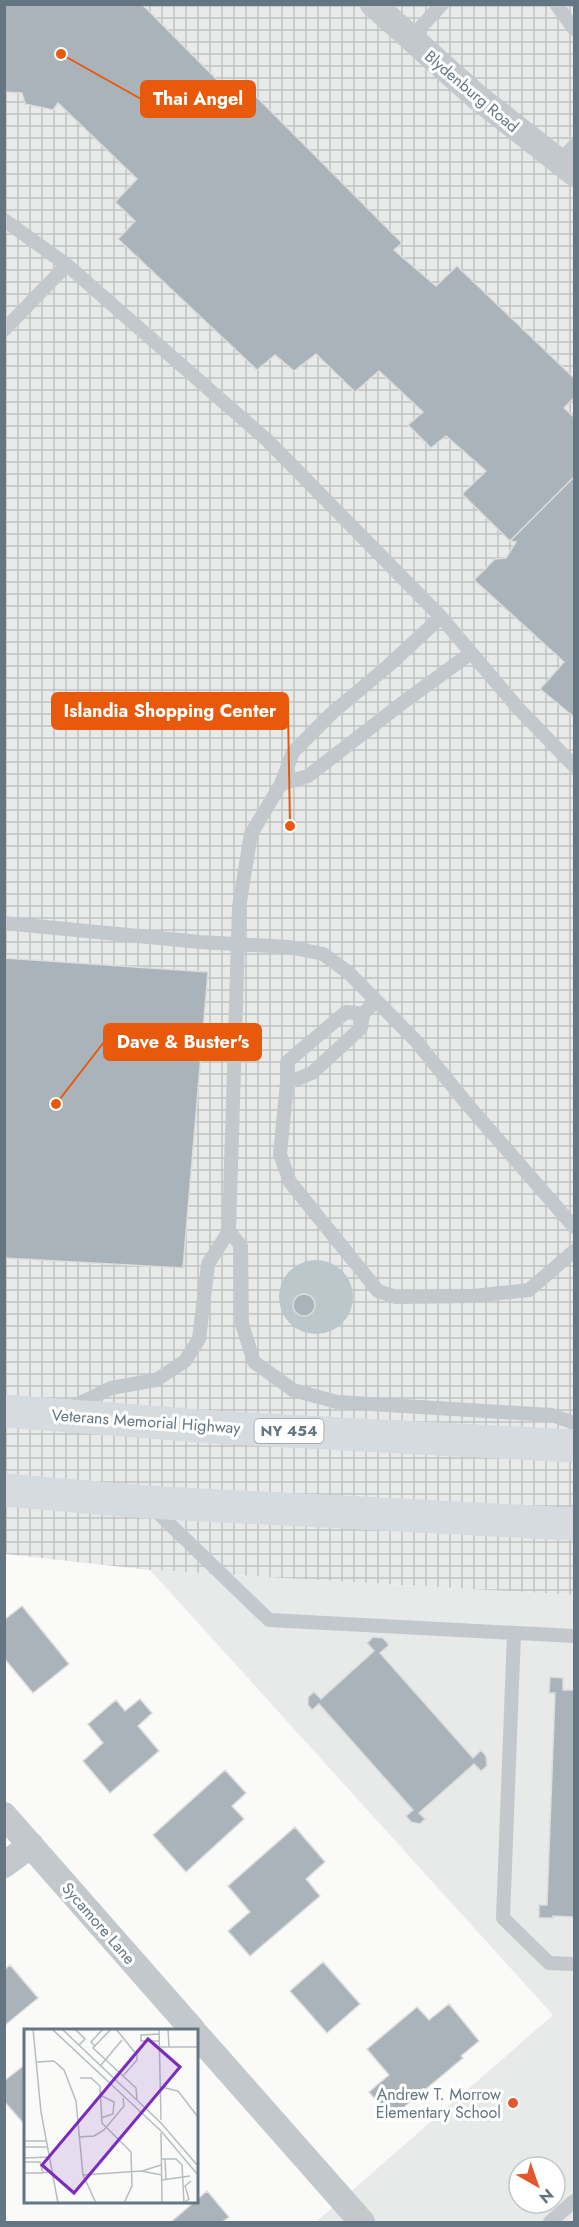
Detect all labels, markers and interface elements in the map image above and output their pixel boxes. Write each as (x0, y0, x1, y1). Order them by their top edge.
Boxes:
street label: Blydenburg Road (420, 45, 524, 138)
callout: Thai Angel (141, 81, 255, 117)
text: Thai Angel (153, 86, 243, 112)
callout: Islandia Shopping Center (52, 693, 288, 729)
text: Islandia Shopping Center (64, 698, 277, 724)
callout: Dave & Buster's (104, 1024, 261, 1060)
text: Dave & Buster's (117, 1029, 249, 1055)
street label: Veterans Memorial Highway (51, 1403, 242, 1440)
road number: NY 454 (254, 1419, 324, 1443)
street label: Sycamore Lane (56, 1877, 141, 1969)
inset map (24, 2029, 198, 2203)
place label: Andrew T. Morrow Elementary School (376, 2083, 501, 2124)
marker: Andrew T. Morrow Elementary School (506, 2096, 520, 2110)
north arrow (507, 2155, 567, 2215)
text: N (534, 2183, 559, 2209)

